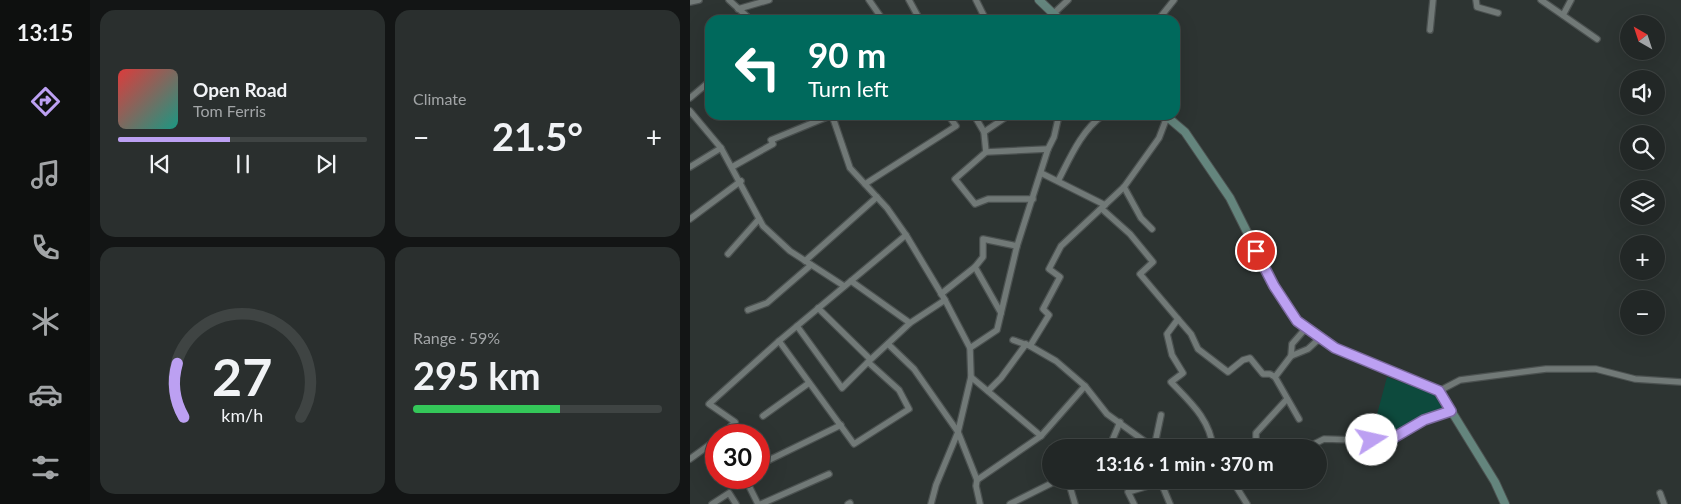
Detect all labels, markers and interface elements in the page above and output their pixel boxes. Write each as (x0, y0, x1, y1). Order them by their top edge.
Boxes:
north arrow (1620, 15, 1665, 60)
map controls (1620, 15, 1665, 335)
text: 13:15 (17, 19, 73, 46)
text: 90 m (808, 33, 886, 75)
icon: left (725, 35, 790, 100)
button: sound (1620, 70, 1665, 115)
text: Turn left (808, 75, 889, 102)
text: Open Road (193, 78, 287, 101)
icon: directions (28, 84, 63, 119)
text: Climate (413, 89, 466, 108)
text: Tom Ferris (193, 101, 266, 120)
text: 21.5° (492, 113, 583, 159)
text: − (413, 120, 429, 154)
text: + (646, 120, 662, 154)
button: search (1620, 125, 1665, 170)
icon: previous (146, 150, 174, 178)
icon: pause (229, 150, 257, 178)
icon: next (312, 150, 340, 178)
icon: music (28, 157, 63, 192)
button: layers (1620, 180, 1665, 225)
icon: phone (28, 230, 63, 265)
pin (1235, 230, 1277, 272)
button: + (1620, 235, 1665, 280)
icon: arrive (1242, 237, 1270, 265)
button: − (1620, 290, 1665, 335)
icon: climate (28, 304, 63, 339)
text: Range · 59% (413, 328, 500, 347)
text: 27 (212, 345, 273, 407)
text: 295 km (413, 352, 541, 398)
icon: car (28, 377, 63, 412)
text: km/h (222, 404, 263, 426)
position arrow (1345, 413, 1397, 465)
speed limit sign: 30 (705, 424, 770, 489)
icon: filters (28, 450, 63, 485)
text: 13:16 · 1 min · 370 m (1095, 452, 1274, 475)

